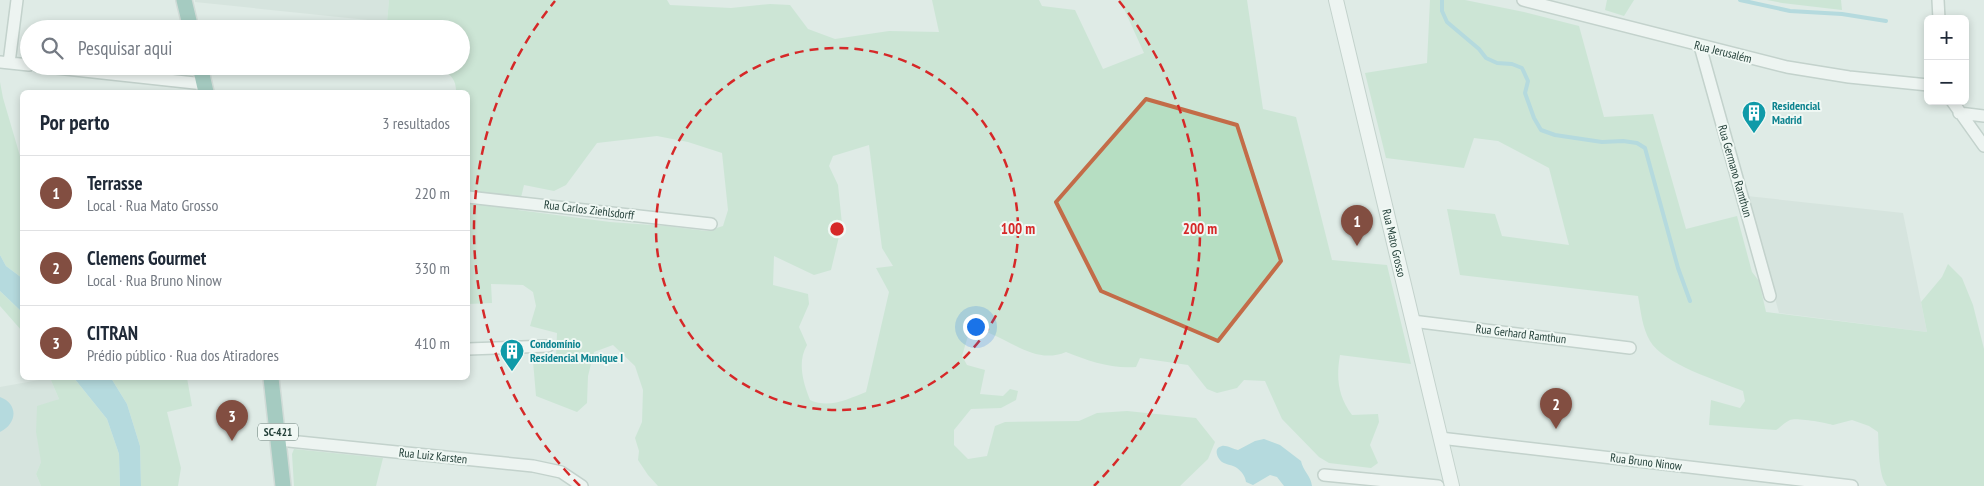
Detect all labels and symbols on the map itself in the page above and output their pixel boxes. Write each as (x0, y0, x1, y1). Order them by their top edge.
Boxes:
street label: Rua Jerusalém (1693, 37, 1754, 66)
place label: Residencial Madrid (1772, 98, 1820, 127)
building icon: Residencial Madrid (1741, 100, 1767, 134)
street label: Rua Germano Ramthun (1715, 123, 1756, 219)
street label: Rua Carlos Ziehlsdorff (543, 197, 636, 223)
pin: 1 (1341, 205, 1373, 246)
street label: Rua Mato Grosso (1379, 207, 1410, 278)
text: 100 m (1001, 219, 1035, 238)
text: 200 m (1183, 219, 1217, 238)
centre of rings (828, 220, 846, 238)
your location (963, 314, 989, 340)
street label: Rua Gerhard Ramthun (1475, 321, 1567, 346)
place label: Condomínio Residencial Munique I (530, 336, 623, 365)
building icon: Condomínio Residencial Munique I (499, 338, 525, 372)
pin: 2 (1540, 388, 1572, 429)
pin: 3 (216, 400, 248, 441)
road number: SC-421 (258, 424, 298, 441)
street label: Rua Luiz Karsten (398, 444, 468, 467)
street label: Rua Bruno Ninow (1609, 450, 1684, 473)

